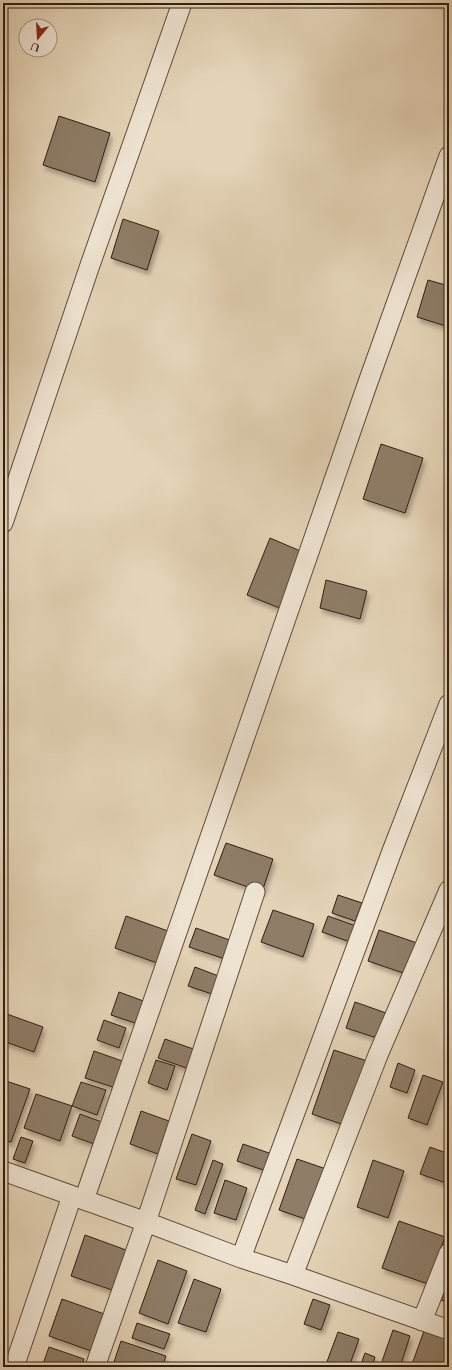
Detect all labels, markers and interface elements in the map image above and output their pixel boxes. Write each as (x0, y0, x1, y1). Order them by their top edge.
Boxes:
north arrow (18, 18, 58, 58)
text: U (28, 39, 42, 56)

